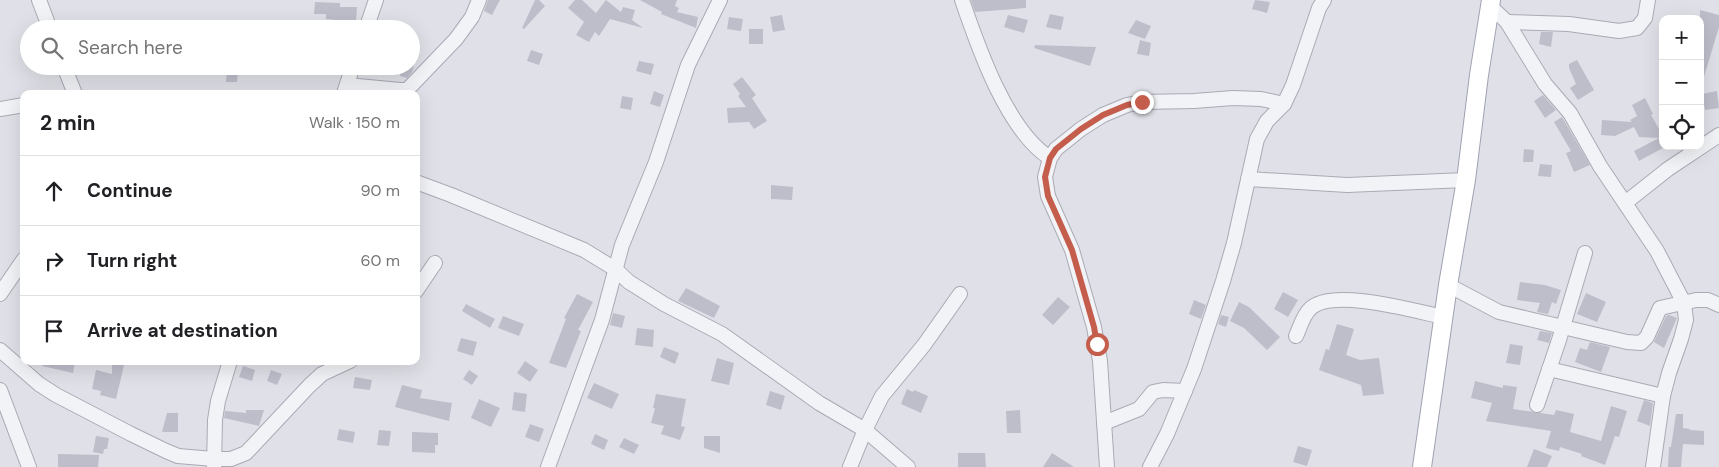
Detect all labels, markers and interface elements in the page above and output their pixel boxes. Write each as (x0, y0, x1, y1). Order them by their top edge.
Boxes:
map controls (1659, 15, 1704, 150)
button: + (1659, 15, 1704, 60)
search box (20, 20, 420, 75)
icon: search (38, 34, 66, 62)
text: Search here (78, 35, 183, 60)
button: − (1659, 60, 1704, 105)
route end (1131, 91, 1154, 114)
button: locate (1659, 105, 1704, 150)
text: 2 min (40, 109, 96, 137)
text: Walk · 150 m (309, 112, 400, 133)
icon: ahead (40, 177, 68, 205)
text: Continue (87, 178, 173, 203)
text: 90 m (360, 180, 400, 201)
icon: right (40, 247, 68, 275)
text: Turn right (87, 248, 177, 273)
text: 60 m (360, 250, 400, 271)
icon: arrive (40, 317, 68, 345)
text: Arrive at destination (87, 318, 278, 343)
route start (1086, 333, 1109, 356)

